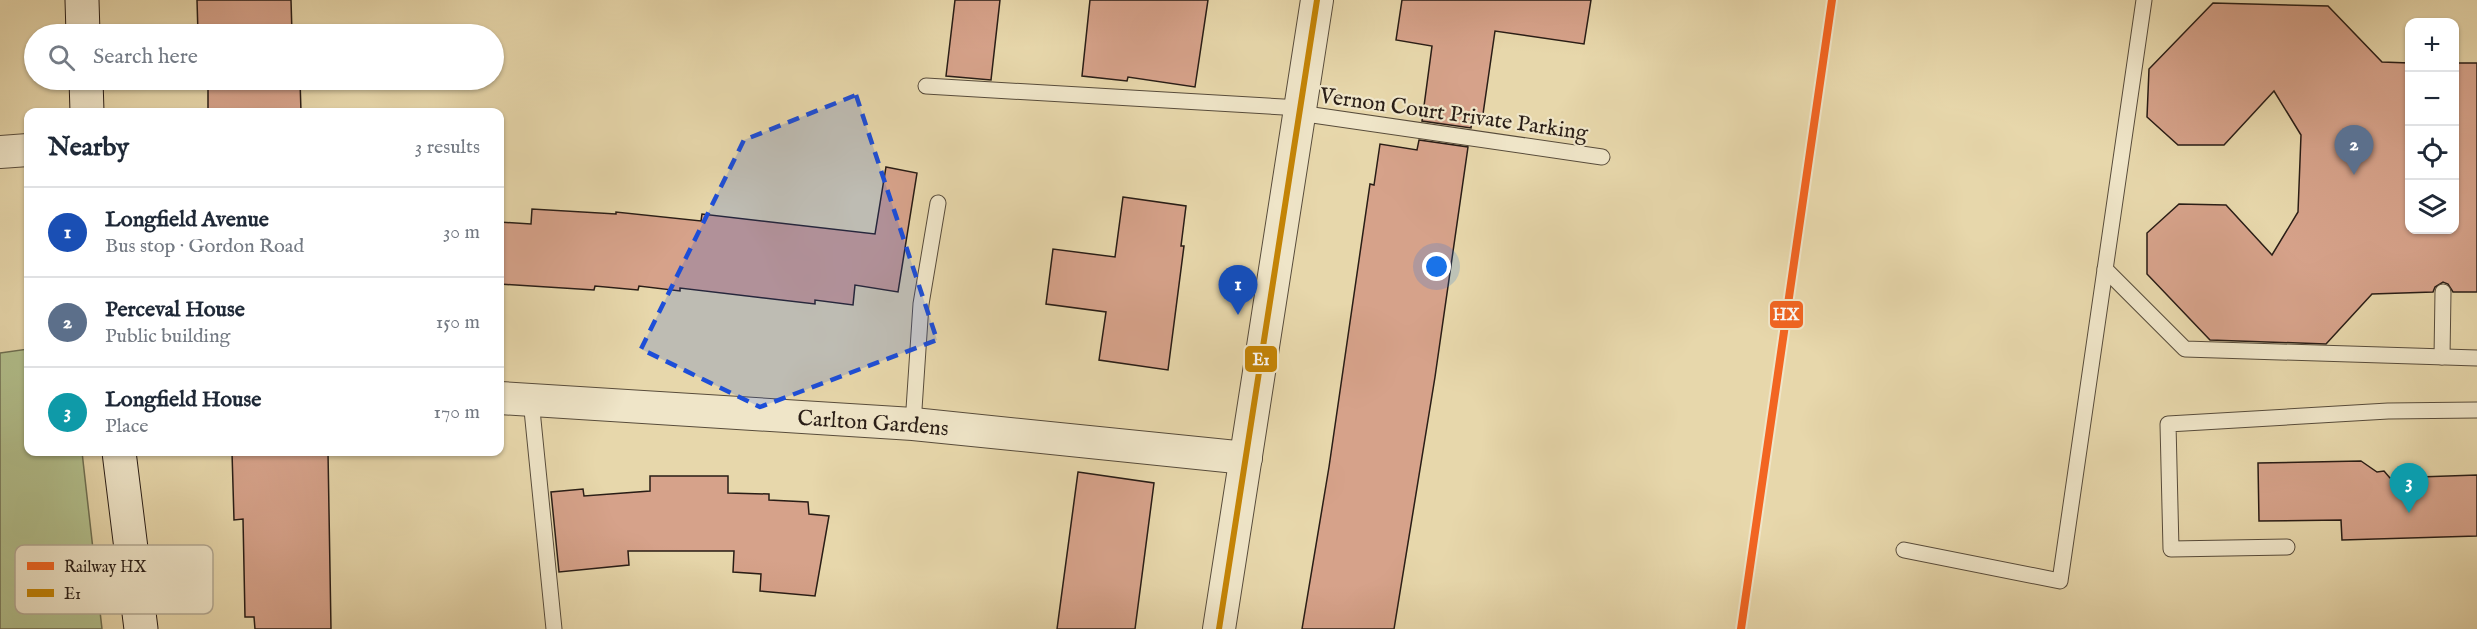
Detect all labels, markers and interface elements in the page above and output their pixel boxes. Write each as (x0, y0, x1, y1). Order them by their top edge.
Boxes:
map controls (2405, 18, 2459, 234)
button: + (2405, 18, 2459, 72)
search box (24, 24, 504, 90)
icon: search (45, 41, 78, 74)
text: Search here (93, 43, 198, 71)
button: − (2405, 72, 2459, 126)
street label: Vernon Court Private Parking (1317, 82, 1591, 148)
pin: 2 (2334, 126, 2374, 175)
button: locate (2405, 126, 2459, 180)
text: Nearby (48, 131, 129, 164)
text: 3 results (415, 135, 480, 160)
button: layers (2405, 180, 2459, 234)
text: Longfield Avenue (105, 206, 269, 234)
text: 1 (64, 220, 71, 245)
text: 30 m (443, 220, 480, 245)
text: Bus stop · Gordon Road (105, 234, 304, 259)
your location (1422, 252, 1451, 281)
pin: 1 (1218, 266, 1258, 315)
text: Perceval House (105, 296, 245, 324)
line badge: HX (1769, 300, 1804, 329)
text: HX (1773, 306, 1800, 326)
text: 2 (63, 310, 72, 335)
text: 150 m (436, 310, 480, 335)
text: Public building (105, 324, 230, 349)
line badge: E1 (1244, 345, 1278, 373)
text: E1 (1252, 351, 1270, 371)
text: Longfield House (105, 386, 261, 414)
text: 3 (64, 400, 71, 425)
text: 170 m (434, 400, 480, 425)
street label: Carlton Gardens (797, 405, 950, 444)
text: Place (105, 414, 148, 439)
pin: 3 (2390, 464, 2428, 513)
legend (15, 545, 213, 614)
text: Railway HX (64, 558, 147, 578)
text: E1 (64, 585, 81, 605)

